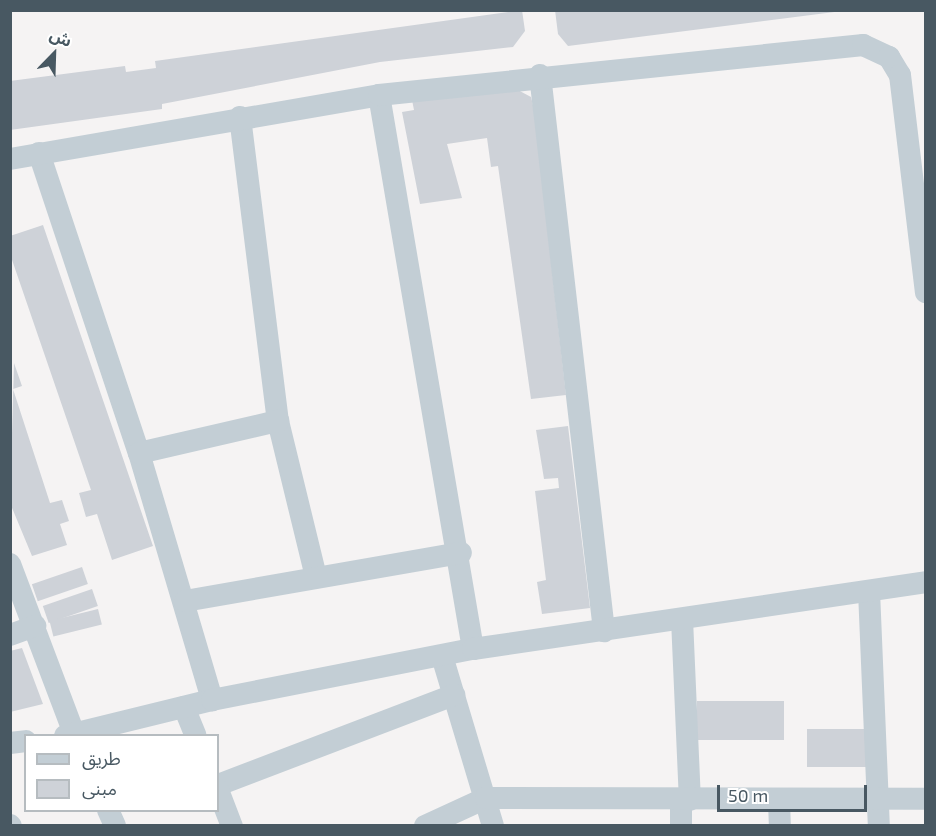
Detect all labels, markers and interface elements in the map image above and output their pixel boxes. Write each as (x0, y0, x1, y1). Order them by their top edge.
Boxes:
north arrow (24, 24, 84, 84)
text: ش (47, 24, 75, 50)
legend (24, 734, 219, 812)
text: طريق (82, 747, 121, 769)
scale bar (720, 773, 870, 811)
text: مبنى (82, 777, 117, 799)
text: 50 m (728, 784, 768, 806)

